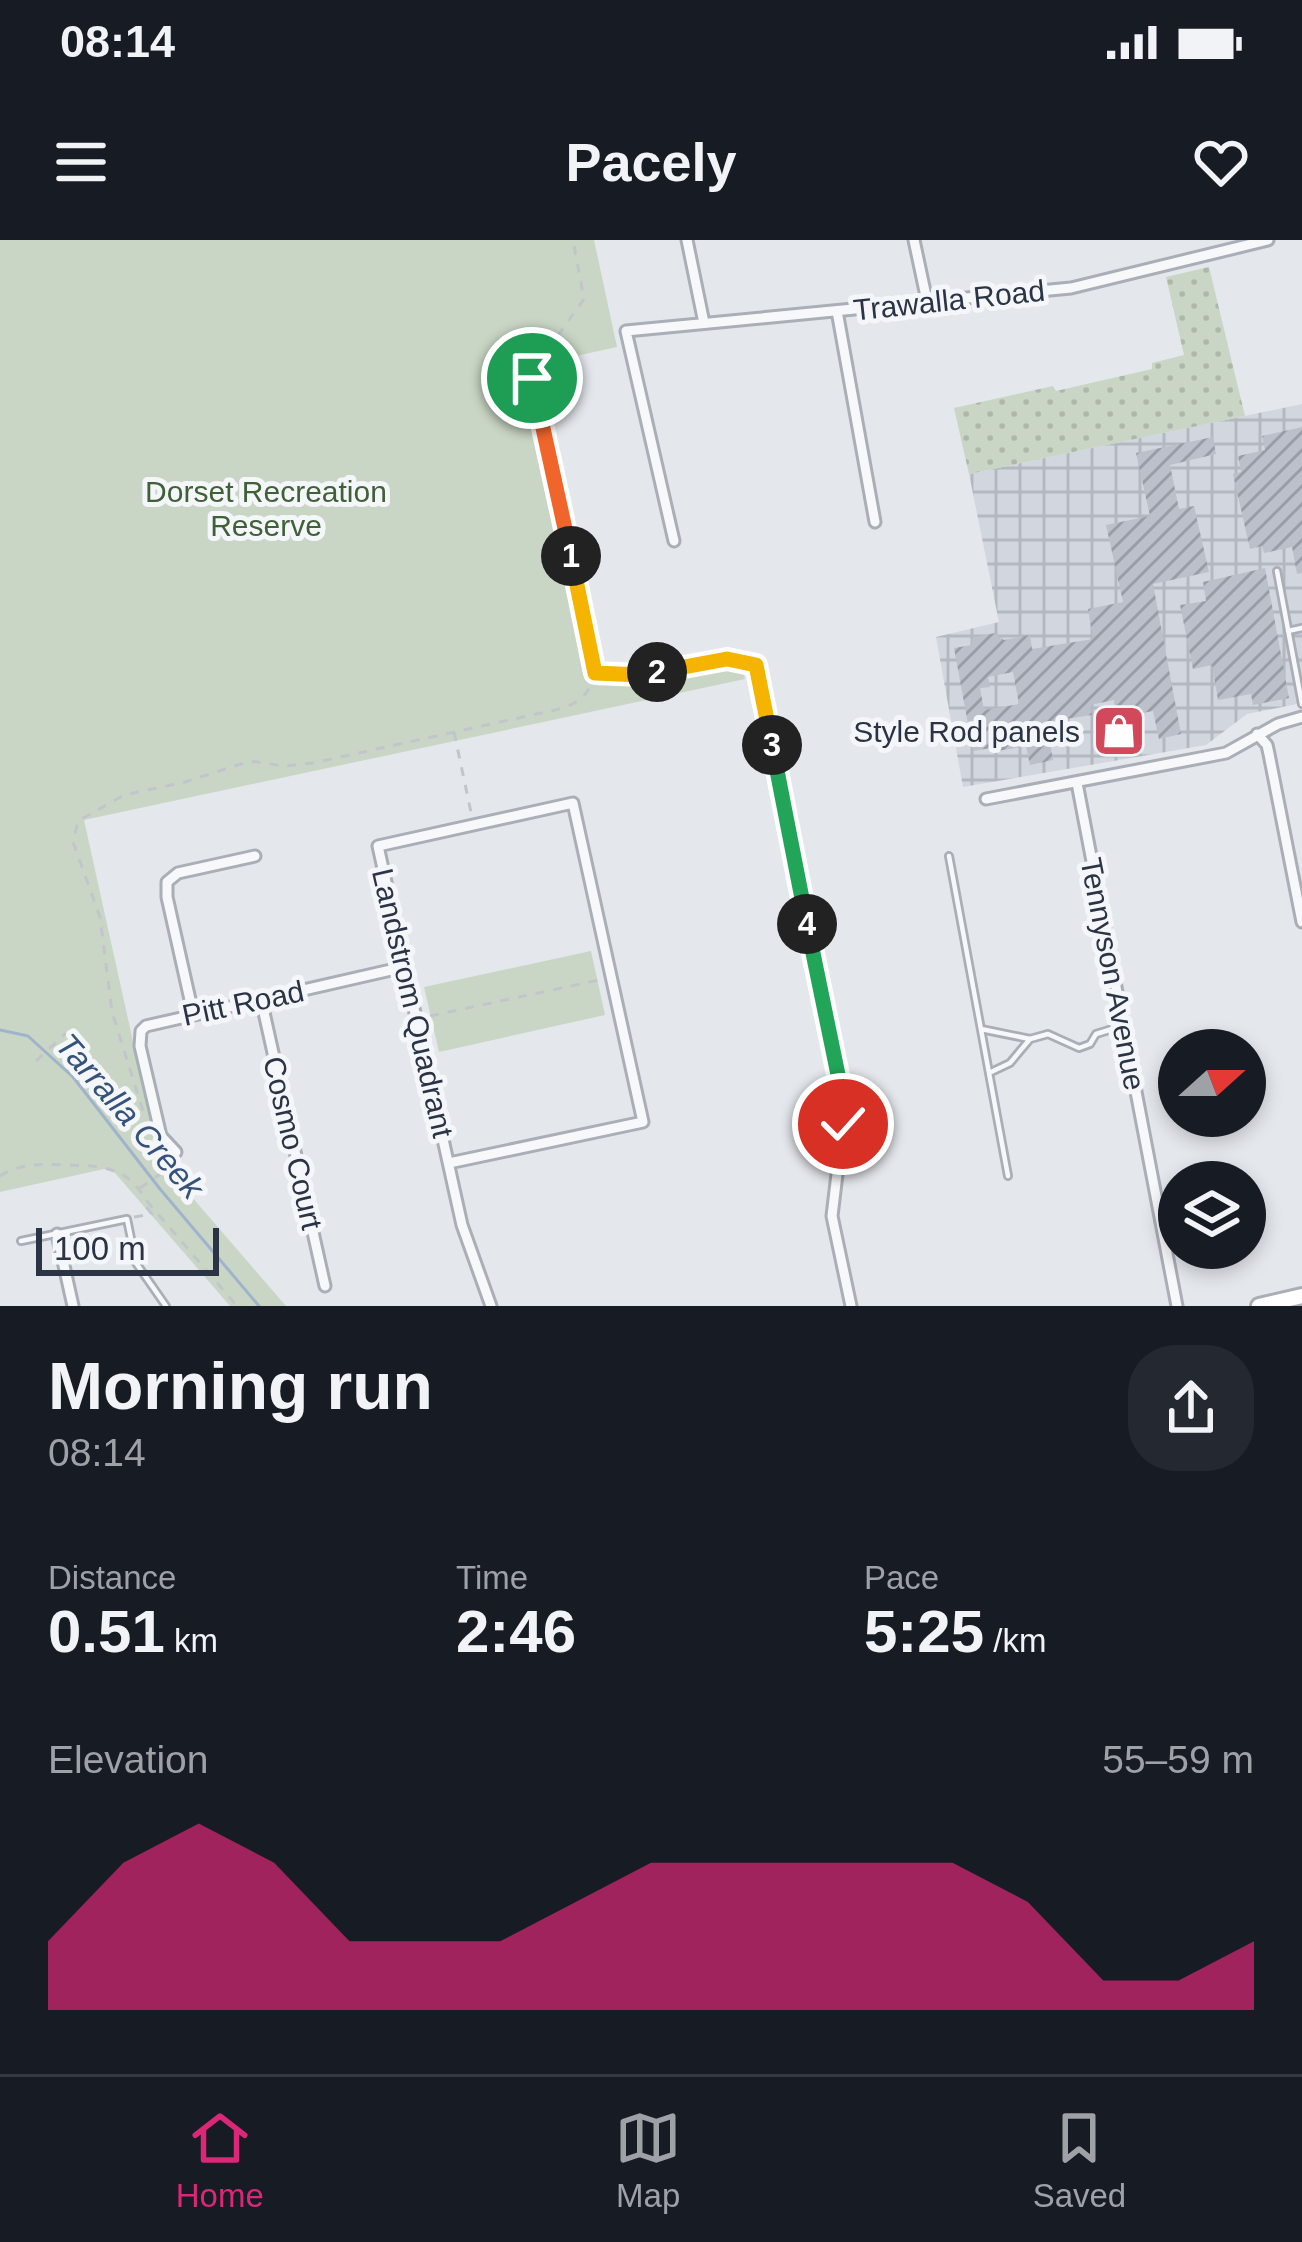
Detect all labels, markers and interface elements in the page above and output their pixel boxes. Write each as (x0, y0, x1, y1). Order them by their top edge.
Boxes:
text: 08:14 (60, 16, 175, 67)
icon: menu (48, 129, 114, 195)
icon: heart (1188, 129, 1254, 195)
text: Pacely (565, 132, 737, 192)
street label: Trawalla Road (852, 274, 1046, 326)
pin (481, 327, 583, 429)
icon: arrive (499, 345, 565, 411)
park label: Dorset Recreation Reserve (145, 475, 387, 542)
pin: 1 (541, 526, 601, 586)
text: 1 (562, 537, 580, 574)
pin: 2 (627, 642, 687, 702)
text: 2 (648, 653, 666, 690)
shop icon: Style Rod panels (1091, 703, 1147, 759)
pin: 3 (742, 715, 802, 775)
place label: Style Rod panels (853, 715, 1080, 748)
text: 3 (763, 726, 781, 763)
street label: Tennyson Avenue (1074, 855, 1152, 1093)
street label: Landstrom Quadrant (366, 865, 460, 1141)
pin: 4 (777, 894, 837, 954)
text: 4 (798, 905, 816, 942)
street label: Pitt Road (179, 974, 307, 1032)
water label: Tarralla Creek (48, 1026, 213, 1207)
north arrow (1158, 1029, 1266, 1137)
map controls (1158, 1029, 1266, 1269)
street label: Cosmo Court (257, 1053, 329, 1233)
pin (792, 1073, 894, 1175)
icon: check (810, 1091, 876, 1157)
button: layers (1158, 1161, 1266, 1269)
scale bar (36, 1222, 219, 1275)
text: 100 m (54, 1230, 146, 1267)
button: share (1128, 1345, 1254, 1471)
text: Morning run (48, 1349, 433, 1423)
text: 08:14 (48, 1431, 146, 1474)
text: Distance (48, 1559, 176, 1596)
text: Time (456, 1559, 528, 1596)
text: Pace (864, 1559, 939, 1596)
text: 0.51 (48, 1598, 165, 1665)
text: 2:46 (456, 1598, 576, 1665)
text: 5:25 (864, 1598, 984, 1665)
text: km (165, 1622, 218, 1659)
text: /km (984, 1622, 1046, 1659)
text: Elevation (48, 1738, 208, 1781)
text: 55–59 m (1102, 1738, 1254, 1781)
tab: Home (176, 2105, 264, 2215)
tab: Map (615, 2105, 681, 2215)
tab: Saved (1033, 2105, 1126, 2215)

